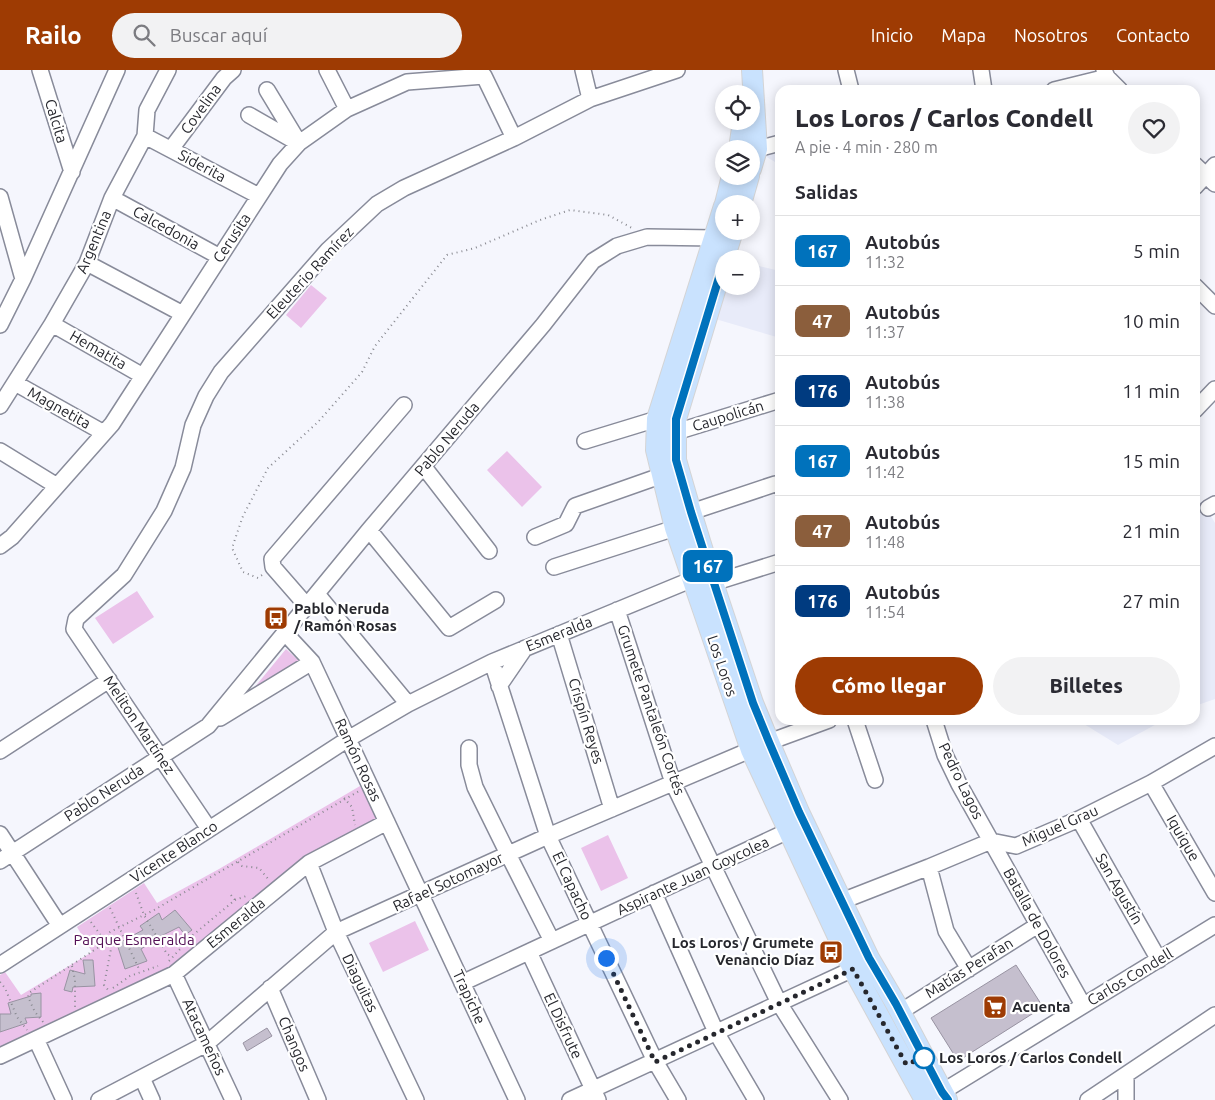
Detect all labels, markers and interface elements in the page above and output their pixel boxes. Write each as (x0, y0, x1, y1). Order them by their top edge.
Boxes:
search box (112, 13, 462, 58)
icon: search (130, 21, 158, 49)
text: Railo (25, 22, 82, 49)
text: Buscar aquí (170, 24, 267, 46)
text: Inicio (871, 25, 913, 45)
text: Mapa (941, 25, 986, 45)
text: Nosotros (1014, 25, 1088, 45)
text: Contacto (1116, 25, 1190, 45)
street label: Covelina (177, 81, 224, 137)
map controls (715, 85, 760, 295)
button: locate (715, 85, 760, 130)
street label: Calcita (42, 97, 71, 145)
button: heart (1128, 102, 1180, 154)
text: Los Loros / Carlos Condell (795, 105, 1093, 132)
text: A pie · 4 min · 280 m (795, 138, 938, 156)
button: layers (715, 140, 760, 185)
street label: Siderita (176, 146, 229, 185)
text: Salidas (795, 181, 858, 203)
button: + (715, 195, 760, 240)
street label: Calcedonia (130, 202, 203, 253)
street label: Argentina (73, 208, 114, 276)
street label: Cerusita (209, 210, 254, 266)
street label: Eleuterio Ramírez (263, 223, 357, 322)
text: Autobús (865, 231, 940, 253)
text: 5 min (1133, 240, 1180, 262)
text: 167 (807, 241, 838, 261)
button: − (715, 250, 760, 295)
text: 11:32 (865, 253, 905, 271)
text: Autobús (865, 301, 940, 323)
text: 10 min (1122, 310, 1180, 332)
text: 47 (812, 311, 833, 331)
text: 11:37 (865, 323, 905, 341)
street label: Hematita (67, 327, 130, 373)
text: Autobús (865, 371, 940, 393)
text: 11 min (1122, 380, 1180, 402)
text: 176 (807, 381, 838, 401)
street label: Magnetita (25, 383, 94, 432)
text: 11:38 (865, 393, 905, 411)
street label: Caupolicán (690, 397, 766, 434)
street label: Pablo Neruda (411, 398, 482, 479)
text: Autobús (865, 441, 940, 463)
text: 15 min (1122, 450, 1180, 472)
text: 167 (807, 451, 838, 471)
text: 11:42 (865, 463, 905, 481)
text: Autobús (865, 511, 940, 533)
text: 21 min (1122, 520, 1180, 542)
text: 47 (812, 521, 833, 541)
text: 11:48 (865, 533, 905, 551)
line badge: 167 (679, 550, 737, 582)
text: 167 (693, 556, 723, 576)
text: Autobús (865, 581, 940, 603)
text: 27 min (1122, 590, 1180, 612)
text: 176 (807, 591, 838, 611)
place label: Pablo Neruda / Ramón Rosas (293, 600, 397, 634)
text: 11:54 (865, 603, 905, 621)
bus stop icon: Pablo Neruda / Ramón Rosas (263, 605, 289, 631)
street label: Esmeralda (523, 613, 594, 655)
street label: Grumete Pantaleón Cortés (614, 622, 689, 797)
street label: Los Loros (704, 633, 741, 699)
button: Cómo llegar (795, 657, 983, 715)
button: Billetes (993, 657, 1180, 715)
street label: Meliton Martínez (100, 672, 179, 777)
street label: Crispín Reyes (565, 676, 608, 766)
street label: Ramón Rosas (332, 716, 385, 804)
street label: Pedro Lagos (936, 740, 987, 822)
street label: Pablo Neruda (61, 761, 147, 825)
street label: Miguel Grau (1019, 801, 1100, 850)
street label: Iquique (1163, 812, 1203, 864)
street label: Vicente Blanco (127, 817, 220, 886)
street label: Aspirante Juan Goycolea (614, 833, 771, 918)
street label: Rafael Sotomayor (390, 848, 506, 915)
street label: El Capacho (549, 849, 596, 923)
street label: San Agustín (1092, 850, 1147, 927)
street label: Batalla de Dolores (1000, 865, 1075, 981)
street label: Esmeralda (203, 894, 268, 951)
park label: Parque Esmeralda (73, 931, 195, 948)
place label: Los Loros / Grumete Venancio Díaz (671, 934, 814, 968)
street label: Matías Perafan (922, 934, 1016, 1001)
bus stop icon: Los Loros / Grumete Venancio Díaz (818, 939, 844, 965)
street label: Carlos Condell (1084, 944, 1176, 1009)
your location (594, 946, 619, 971)
street label: Diaguitas (339, 951, 382, 1015)
street label: Trapiche (450, 967, 489, 1026)
street label: El Disfrute (541, 990, 586, 1061)
supermarket icon: Acuenta (982, 994, 1008, 1020)
street label: Atacameños (179, 996, 230, 1078)
place label: Acuenta (1012, 998, 1070, 1015)
street label: Changos (275, 1014, 314, 1074)
marker: Los Loros / Carlos Condell (913, 1047, 935, 1069)
place label: Los Loros / Carlos Condell (939, 1049, 1122, 1066)

